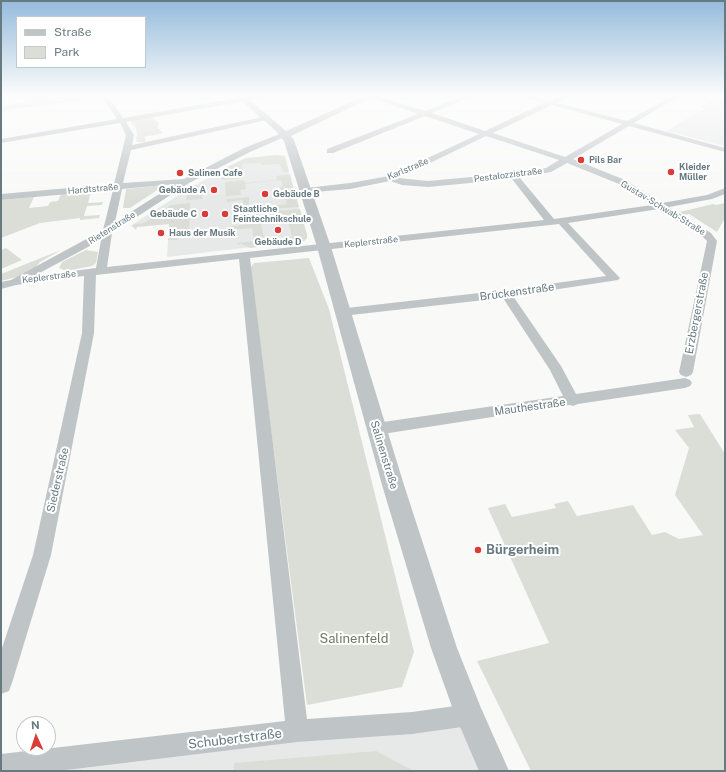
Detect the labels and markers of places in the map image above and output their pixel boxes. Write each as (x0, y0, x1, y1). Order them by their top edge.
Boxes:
marker: Pils Bar (576, 155, 586, 165)
place label: Pils Bar (589, 155, 622, 165)
place label: Kleider Müller (679, 162, 710, 183)
marker: Kleider Müller (666, 167, 676, 177)
marker: Salinen Cafe (175, 168, 185, 178)
place label: Salinen Cafe (188, 168, 243, 178)
place label: Gebäude A (159, 185, 206, 195)
marker: Gebäude A (209, 185, 219, 195)
marker: Gebäude B (260, 189, 270, 199)
place label: Gebäude B (273, 189, 320, 199)
place label: Staatliche Feintechnikschule (233, 204, 311, 225)
place label: Gebäude C (150, 209, 197, 219)
marker: Gebäude C (200, 209, 210, 219)
marker: Staatliche Feintechnikschule (220, 209, 230, 219)
marker: Gebäude D (273, 225, 283, 235)
marker: Haus der Musik (156, 228, 166, 238)
place label: Haus der Musik (169, 228, 236, 238)
place label: Gebäude D (254, 237, 302, 247)
place label: Bürgerheim (486, 542, 559, 558)
marker: Bürgerheim (473, 545, 483, 555)

